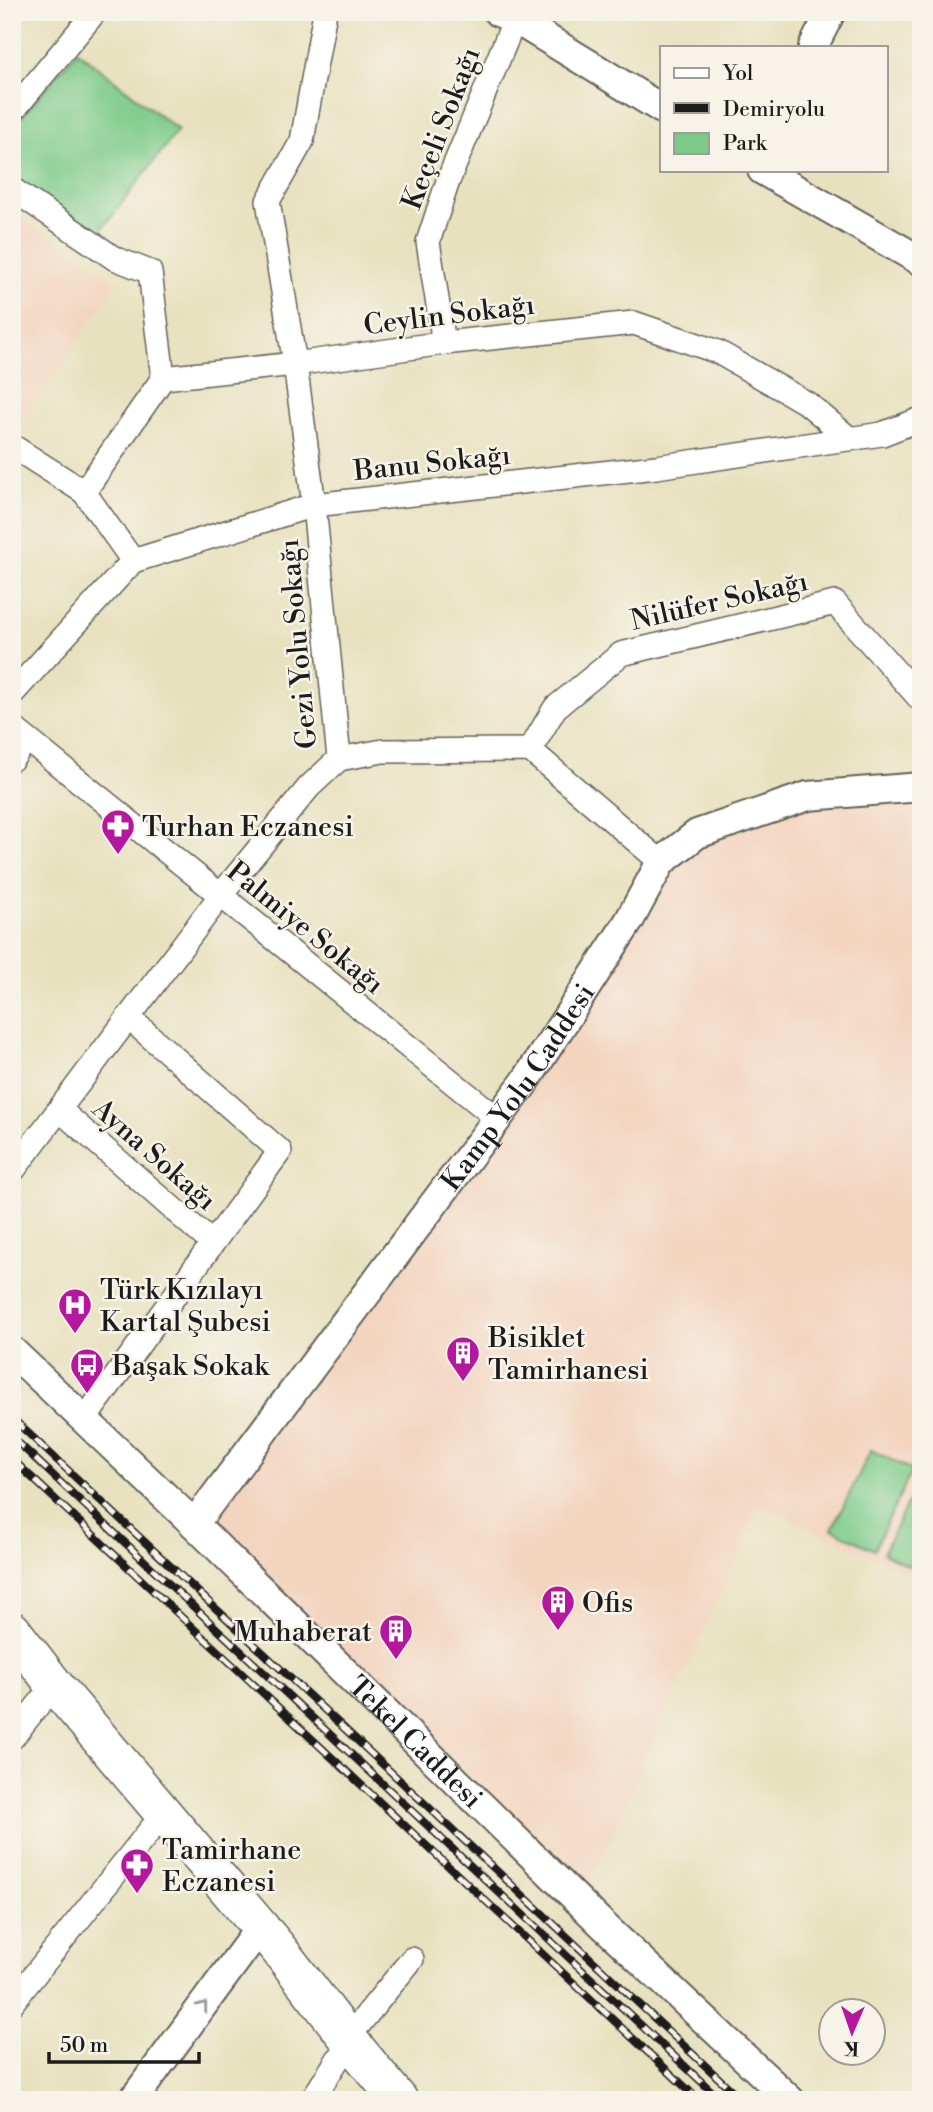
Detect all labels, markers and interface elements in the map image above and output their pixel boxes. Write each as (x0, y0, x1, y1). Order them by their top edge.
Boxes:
street label: Keçeli Sokağı (394, 42, 488, 215)
legend (660, 46, 888, 172)
text: Yol (722, 61, 753, 87)
text: Demiryolu (723, 97, 825, 123)
text: Park (723, 131, 768, 157)
street label: Ceylin Sokağı (362, 288, 537, 343)
street label: Banu Sokağı (351, 438, 512, 489)
street label: Gezi Yolu Sokağı (272, 538, 325, 750)
street label: Nilüfer Sokağı (627, 564, 812, 639)
pharmacy icon: Turhan Eczanesi (99, 807, 137, 856)
place label: Turhan Eczanesi (142, 810, 354, 845)
street label: Palmiye Sokağı (219, 854, 391, 1002)
street label: Kamp Yolu Caddesi (434, 977, 603, 1198)
street label: Ayna Sokağı (84, 1091, 223, 1219)
place label: Türk Kızılayı Kartal Şubesi (100, 1273, 271, 1340)
hospital icon: Türk Kızılayı Kartal Şubesi (56, 1286, 94, 1335)
place label: Bisiklet Tamirhanesi (487, 1321, 649, 1388)
building icon: Bisiklet Tamirhanesi (444, 1334, 482, 1383)
bus stop icon: Başak Sokak (68, 1346, 106, 1395)
place label: Başak Sokak (111, 1349, 270, 1384)
building icon: Ofis (539, 1583, 577, 1632)
place label: Ofis (582, 1586, 633, 1621)
building icon: Muhaberat (377, 1612, 415, 1661)
place label: Muhaberat (234, 1615, 372, 1650)
street label: Tekel Caddesi (340, 1669, 490, 1816)
place label: Tamirhane Eczanesi (162, 1833, 301, 1900)
pharmacy icon: Tamirhane Eczanesi (118, 1846, 156, 1895)
north arrow (818, 1996, 888, 2066)
one-way arrow (195, 2001, 207, 2014)
scale bar (49, 2021, 200, 2065)
text: 50 m (60, 2033, 108, 2059)
text: K (843, 2036, 860, 2060)

